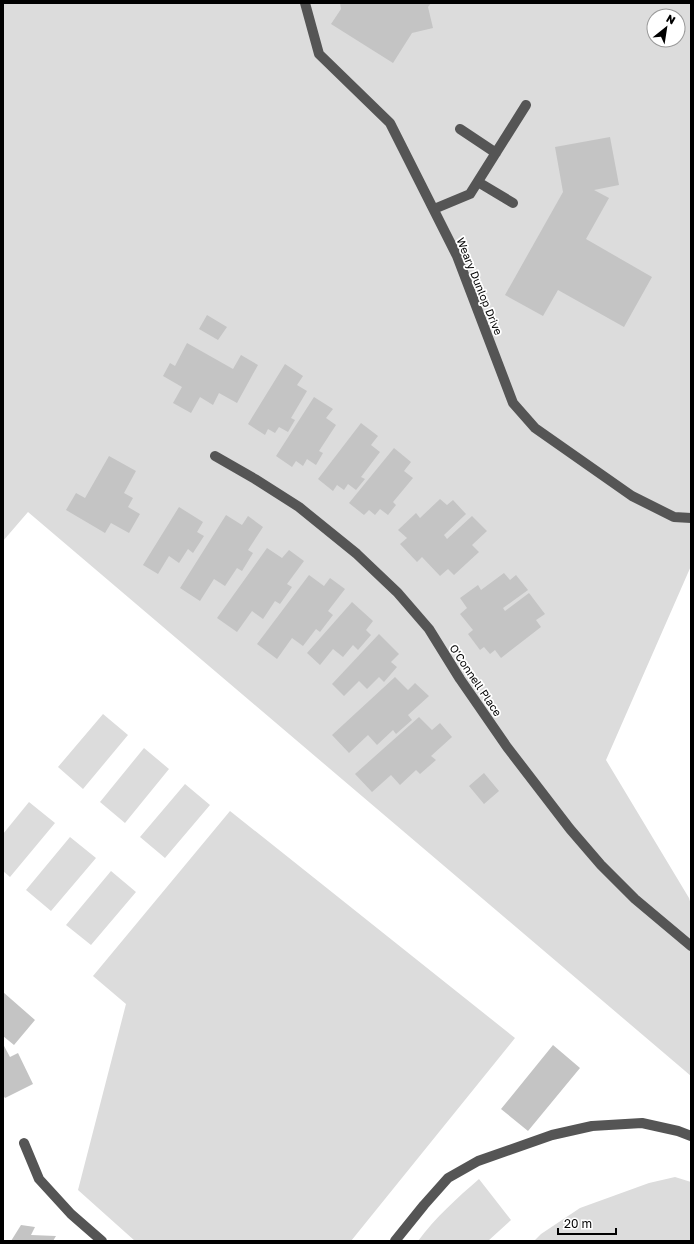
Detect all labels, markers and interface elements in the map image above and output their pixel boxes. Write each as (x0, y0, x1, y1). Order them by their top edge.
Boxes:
north arrow (646, 8, 686, 48)
text: N (664, 11, 678, 27)
street label: Weary Dunlop Drive (454, 235, 506, 337)
street label: O'Connell Place (447, 642, 505, 718)
scale bar (558, 1210, 616, 1236)
text: 20 m (564, 1216, 592, 1231)

